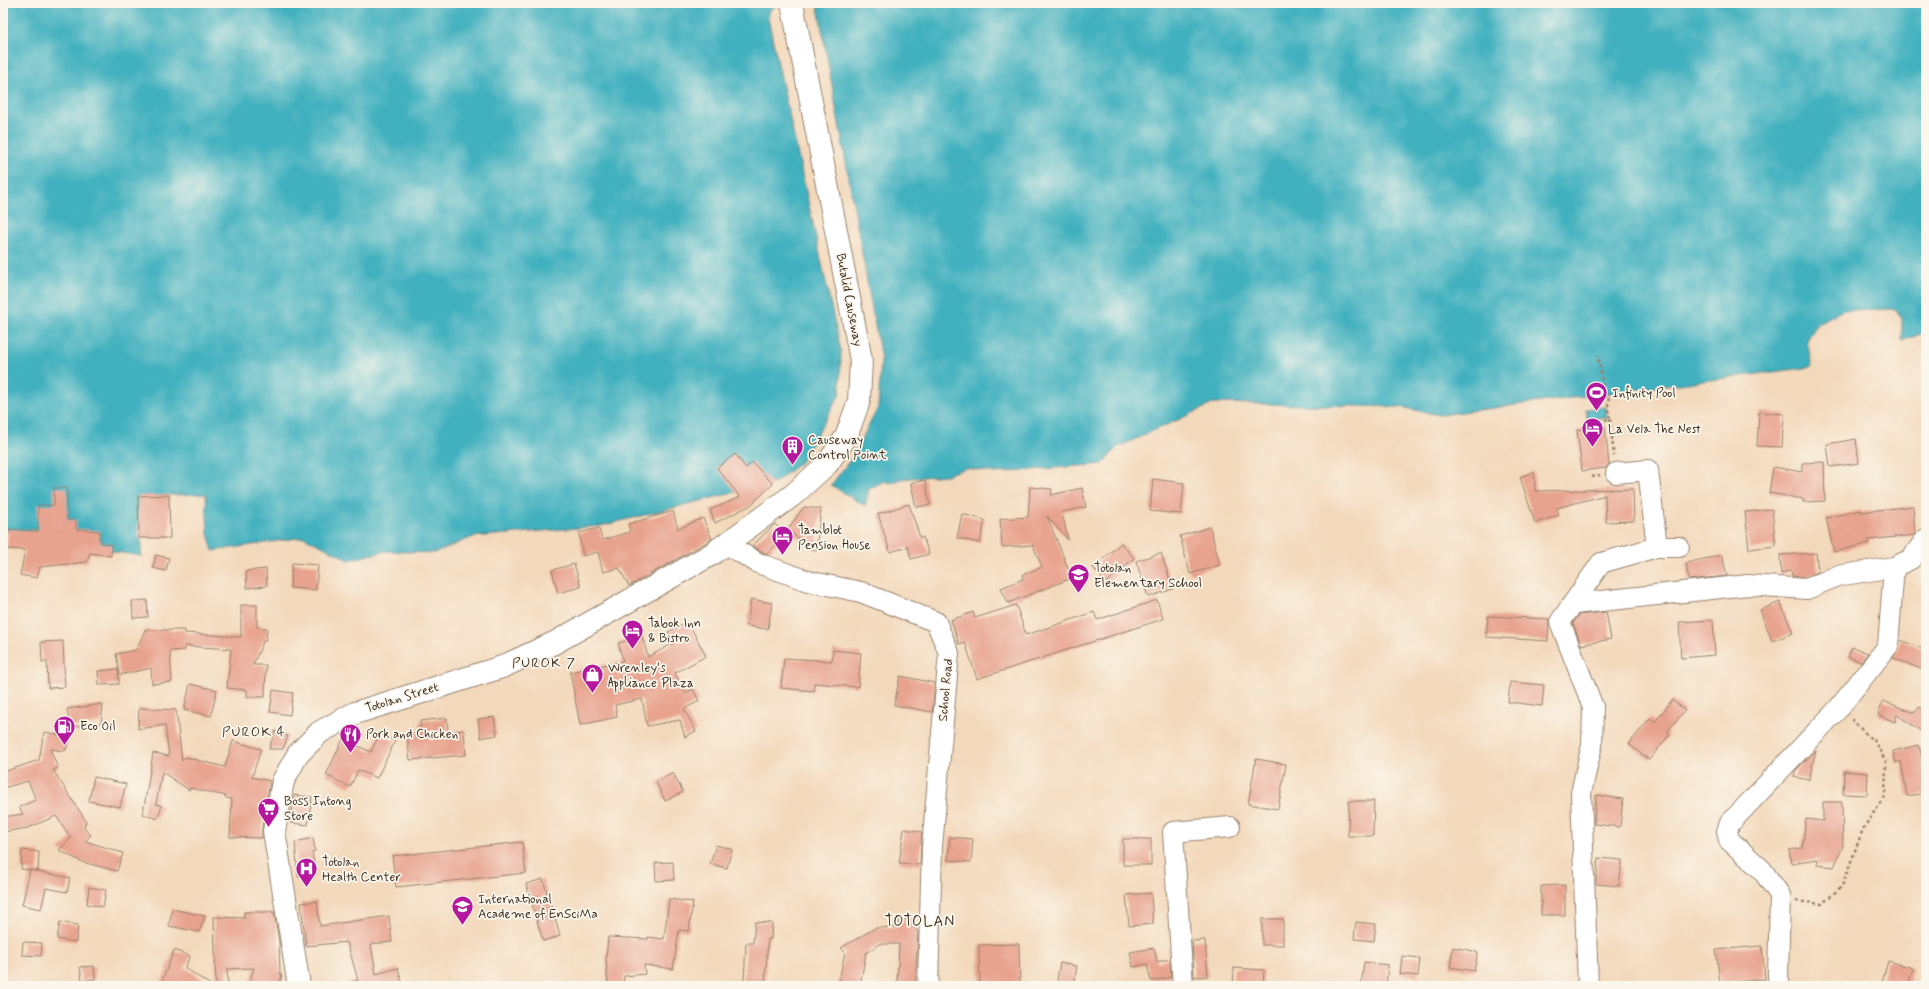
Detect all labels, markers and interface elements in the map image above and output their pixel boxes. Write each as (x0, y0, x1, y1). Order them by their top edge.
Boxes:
street label: Butalid Causeway (832, 252, 866, 348)
sports icon: Infinity Pool (1584, 380, 1610, 413)
place label: Infinity Pool (1612, 385, 1676, 402)
hotel icon: La Vela The Nest (1580, 416, 1606, 449)
place label: La Vela The Nest (1608, 421, 1701, 438)
place label: Causeway Control Point (808, 432, 887, 464)
building icon: Causeway Control Point (780, 434, 806, 467)
place label: Tamblot Pension House (798, 522, 871, 554)
hotel icon: Tamblot Pension House (769, 524, 795, 557)
place label: Totolan Elementary School (1094, 560, 1202, 592)
school or university icon: Totolan Elementary School (1065, 562, 1091, 595)
place label: Tabok Inn & Bistro (648, 615, 701, 647)
hotel icon: Tabok Inn & Bistro (620, 617, 646, 650)
district label: PUROK 7 (512, 654, 576, 672)
street label: School Road (935, 658, 957, 722)
place label: Wrenley's Appliance Plaza (608, 660, 694, 693)
shop icon: Wrenley's Appliance Plaza (580, 662, 606, 695)
street label: Totolan Street (363, 679, 441, 717)
fuel station icon: Eco Oil (52, 713, 78, 746)
place label: Eco Oil (80, 718, 116, 735)
restaurant icon: Pork and Chicken (337, 721, 363, 754)
district label: PUROK 4 (222, 723, 286, 741)
place label: Pork and Chicken (366, 726, 458, 743)
place label: Boss Intong Store (284, 793, 351, 825)
supermarket icon: Boss Intong Store (256, 795, 282, 828)
place label: Totolan Health Center (322, 854, 401, 886)
hospital icon: Totolan Health Center (294, 856, 320, 889)
place label: International Academe of EnSciMa (478, 891, 598, 923)
school or university icon: International Academe of EnSciMa (450, 893, 476, 926)
district label: TOTOLAN (885, 912, 955, 932)

